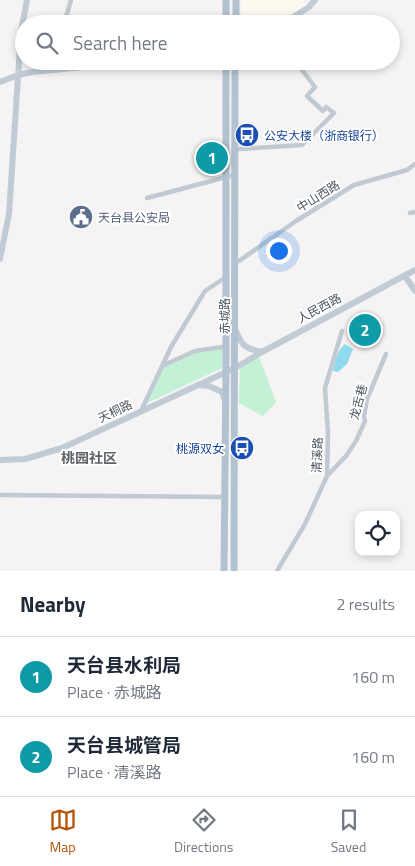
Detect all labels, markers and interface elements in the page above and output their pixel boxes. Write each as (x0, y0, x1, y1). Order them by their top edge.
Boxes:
search box (15, 15, 400, 70)
text: Search here (73, 28, 167, 57)
icon: search (33, 29, 61, 57)
bus stop icon: 公安大楼（浙商银行） (234, 122, 260, 148)
place label: 公安大楼（浙商银行） (264, 126, 384, 145)
pin: 1 (196, 139, 228, 177)
street label: 中山西路 (293, 175, 343, 217)
public building icon: 天台县公安局 (68, 204, 94, 230)
place label: 天台县公安局 (98, 208, 170, 227)
your location (266, 238, 292, 264)
street label: 人民西路 (293, 288, 345, 328)
street label: 赤城路 (215, 298, 234, 334)
pin: 2 (349, 311, 381, 349)
street label: 龙舌巷 (344, 382, 372, 422)
street label: 天桐路 (95, 395, 135, 427)
bus stop icon: 桃源双女 (229, 435, 255, 461)
street label: 清溪路 (307, 437, 327, 473)
place label: 桃源双女 (176, 439, 224, 458)
district label: 桃园社区 (61, 447, 117, 468)
map controls (355, 511, 400, 556)
button: locate (355, 511, 400, 556)
text: Nearby (20, 588, 85, 620)
text: 2 results (336, 592, 395, 616)
text: 天台县水利局 (67, 650, 181, 679)
text: 1 (32, 665, 40, 689)
text: 160 m (351, 665, 395, 689)
text: Place · 赤城路 (67, 680, 162, 704)
text: 天台县城管局 (67, 730, 181, 759)
text: 2 (32, 745, 40, 769)
text: 160 m (351, 745, 395, 769)
text: Place · 清溪路 (67, 760, 162, 784)
tab: Map (49, 806, 77, 857)
tab: Directions (174, 806, 233, 857)
tab: Saved (331, 806, 366, 857)

